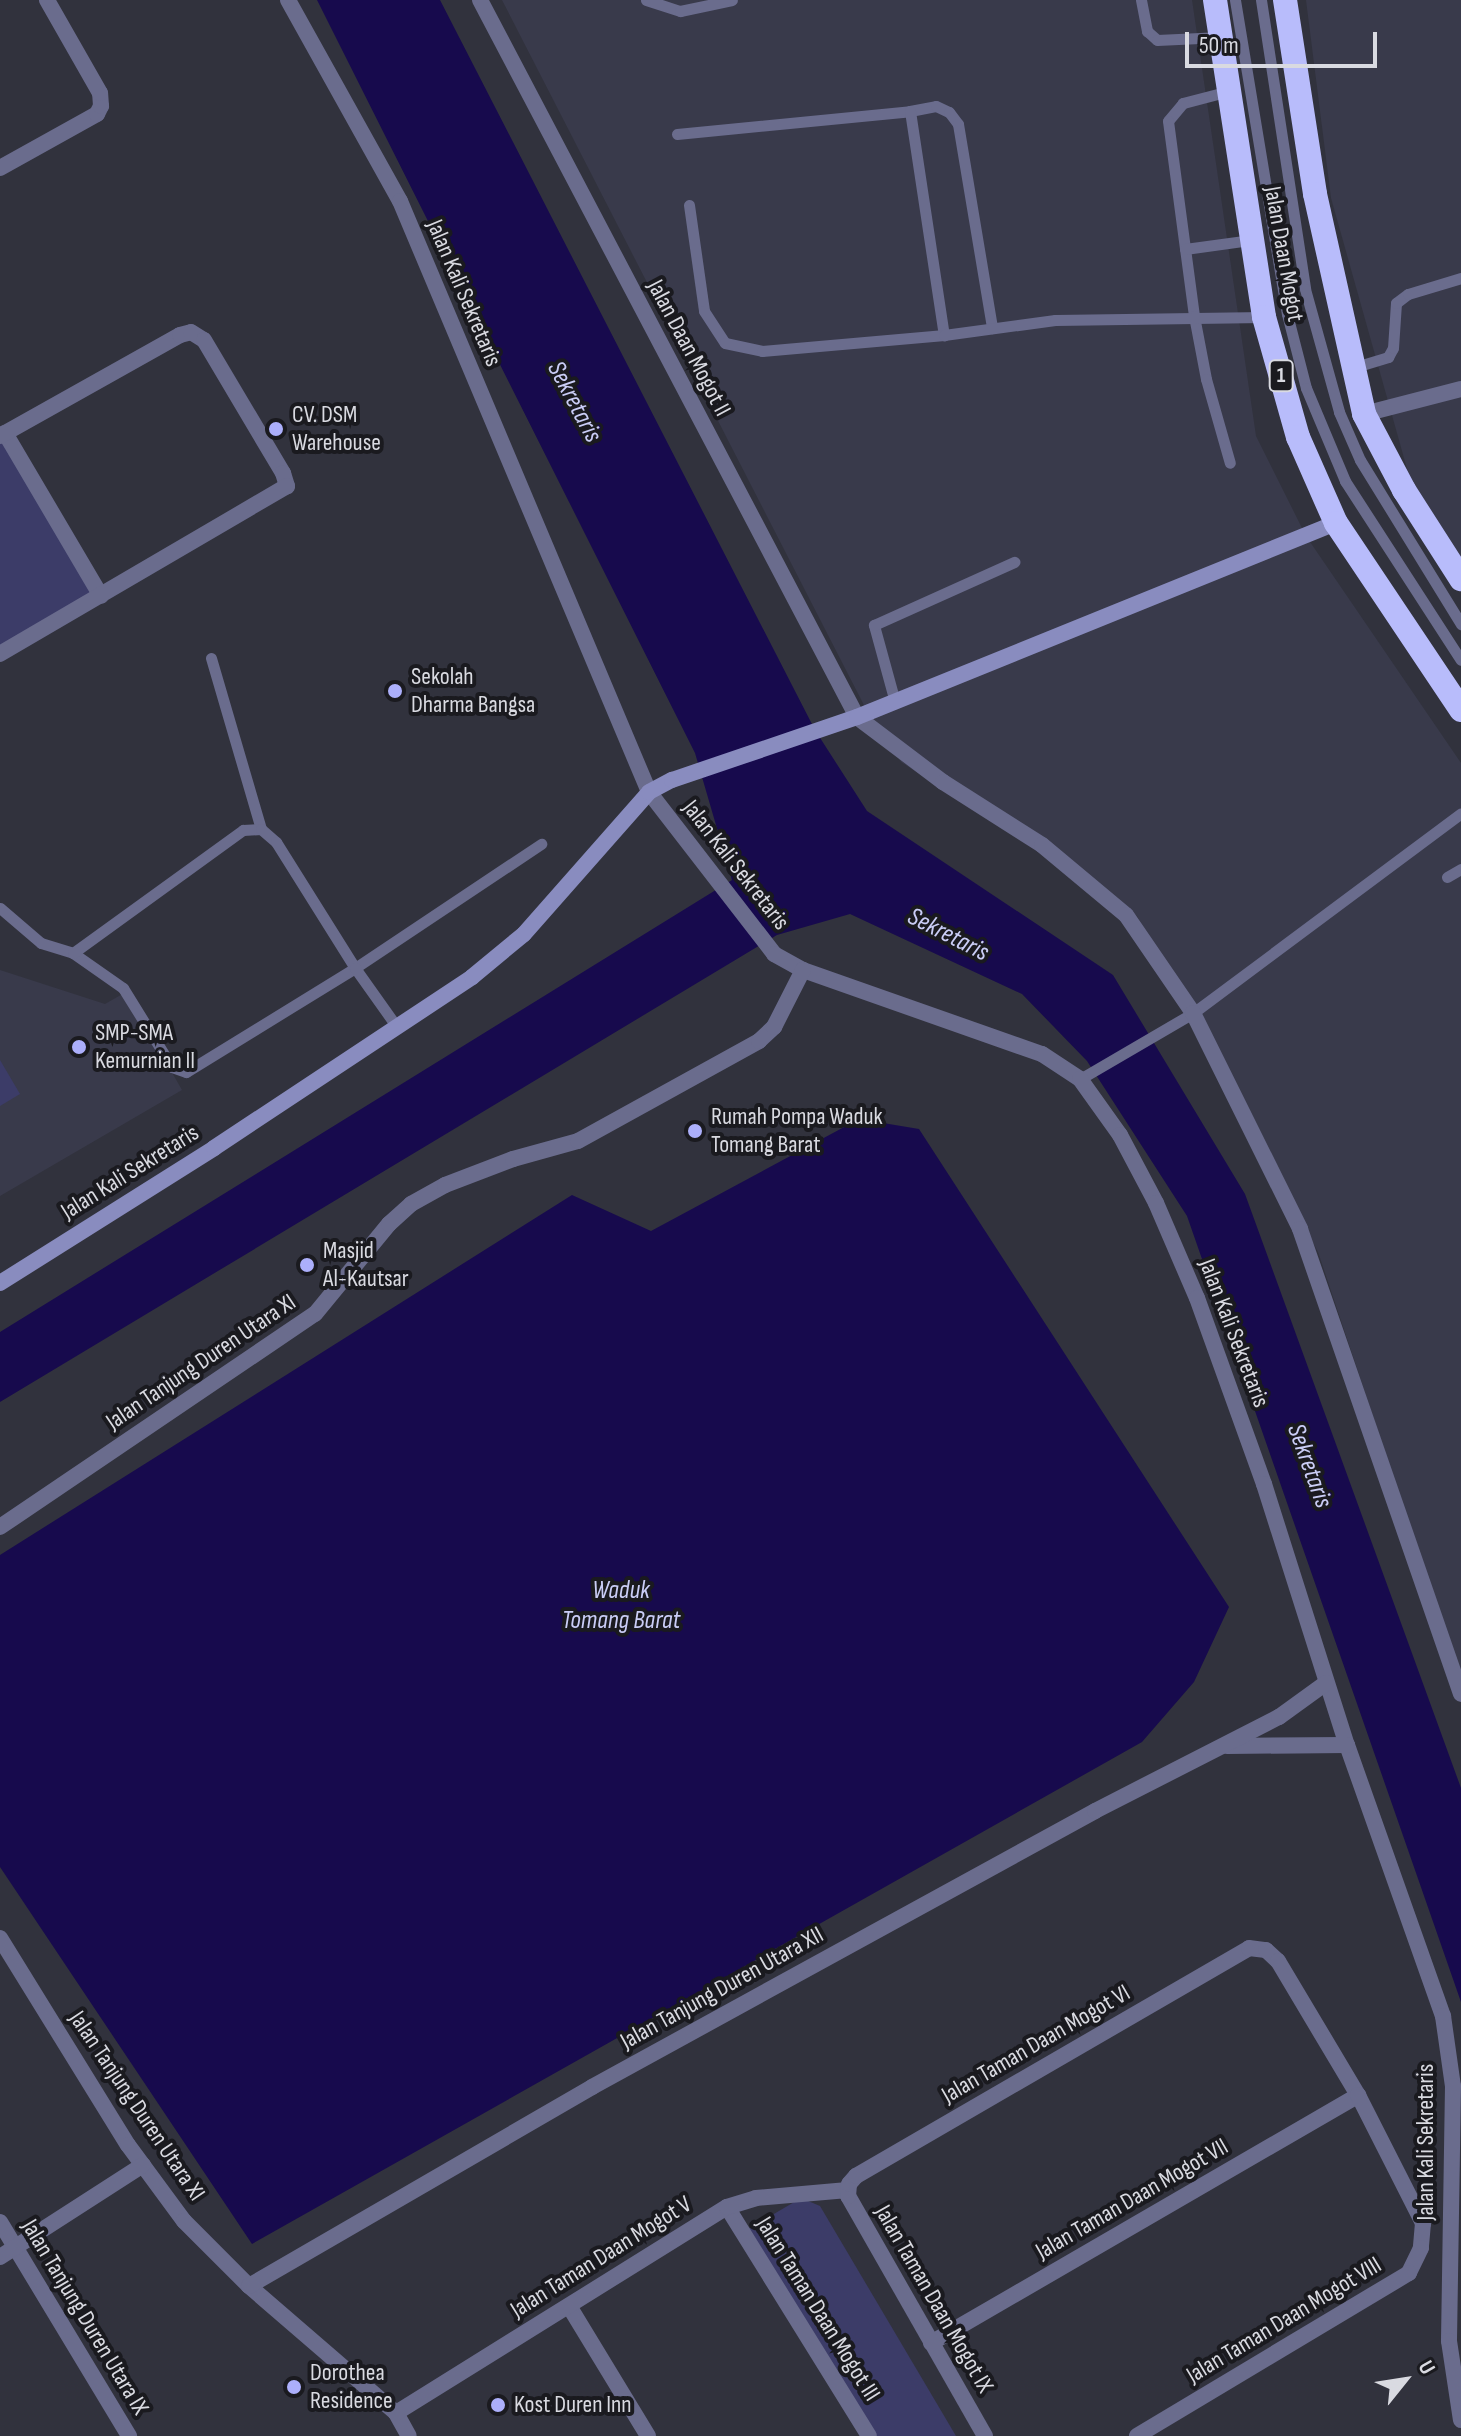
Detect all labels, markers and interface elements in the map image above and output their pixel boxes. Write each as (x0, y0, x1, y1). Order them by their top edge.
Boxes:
scale bar (1189, 16, 1381, 66)
text: 50 m (1199, 31, 1239, 60)
street label: Jalan Daan Mogot (1258, 184, 1310, 324)
street label: Jalan Kali Sekretaris (420, 215, 508, 371)
street label: Jalan Daan Mogot II (641, 275, 737, 421)
water label: Sekretaris (540, 356, 608, 448)
road number: 1 (1267, 358, 1295, 394)
place label: CV. DSM Warehouse (292, 401, 381, 457)
marker: CV. DSM Warehouse (267, 420, 285, 438)
place label: Sekolah Dharma Bangsa (411, 663, 535, 719)
marker: Sekolah Dharma Bangsa (386, 682, 404, 700)
street label: Jalan Kali Sekretaris (676, 794, 796, 936)
water label: Sekretaris (902, 901, 994, 969)
place label: SMP-SMA Kemurnian II (95, 1019, 195, 1075)
marker: SMP-SMA Kemurnian II (70, 1038, 88, 1056)
place label: Rumah Pompa Waduk Tomang Barat (711, 1103, 883, 1159)
street label: Jalan Kali Sekretaris (56, 1118, 204, 1226)
marker: Rumah Pompa Waduk Tomang Barat (686, 1122, 704, 1140)
place label: Masjid Al-Kautsar (323, 1237, 409, 1293)
street label: Jalan Kali Sekretaris (1192, 1255, 1276, 1411)
marker: Masjid Al-Kautsar (298, 1256, 316, 1274)
street label: Jalan Tanjung Duren Utara XI (101, 1288, 301, 1436)
water label: Sekretaris (1279, 1420, 1339, 1512)
water label: Waduk Tomang Barat (562, 1575, 680, 1636)
street label: Jalan Tanjung Duren Utara XII (616, 1920, 828, 2056)
street label: Jalan Taman Daan Mogot VI (937, 1978, 1135, 2110)
street label: Jalan Tanjung Duren Utara XI (63, 2006, 211, 2206)
street label: Jalan Kali Sekretaris (1412, 2064, 1440, 2220)
street label: Jalan Taman Daan Mogot VII (1031, 2132, 1233, 2266)
street label: Jalan Taman Daan Mogot V (505, 2190, 697, 2324)
street label: Jalan Taman Daan Mogot IX (869, 2200, 999, 2398)
street label: Jalan Taman Daan Mogot III (750, 2212, 886, 2406)
street label: Jalan Tanjung Duren Utara IX (15, 2214, 155, 2420)
street label: Jalan Taman Daan Mogot VIII (1181, 2250, 1387, 2390)
north arrow (1365, 2340, 1445, 2420)
text: U (1412, 2356, 1441, 2379)
place label: Dorothea Residence (310, 2359, 393, 2415)
marker: Dorothea Residence (285, 2378, 303, 2396)
place label: Kost Duren Inn (514, 2391, 632, 2419)
marker: Kost Duren Inn (489, 2396, 507, 2414)

